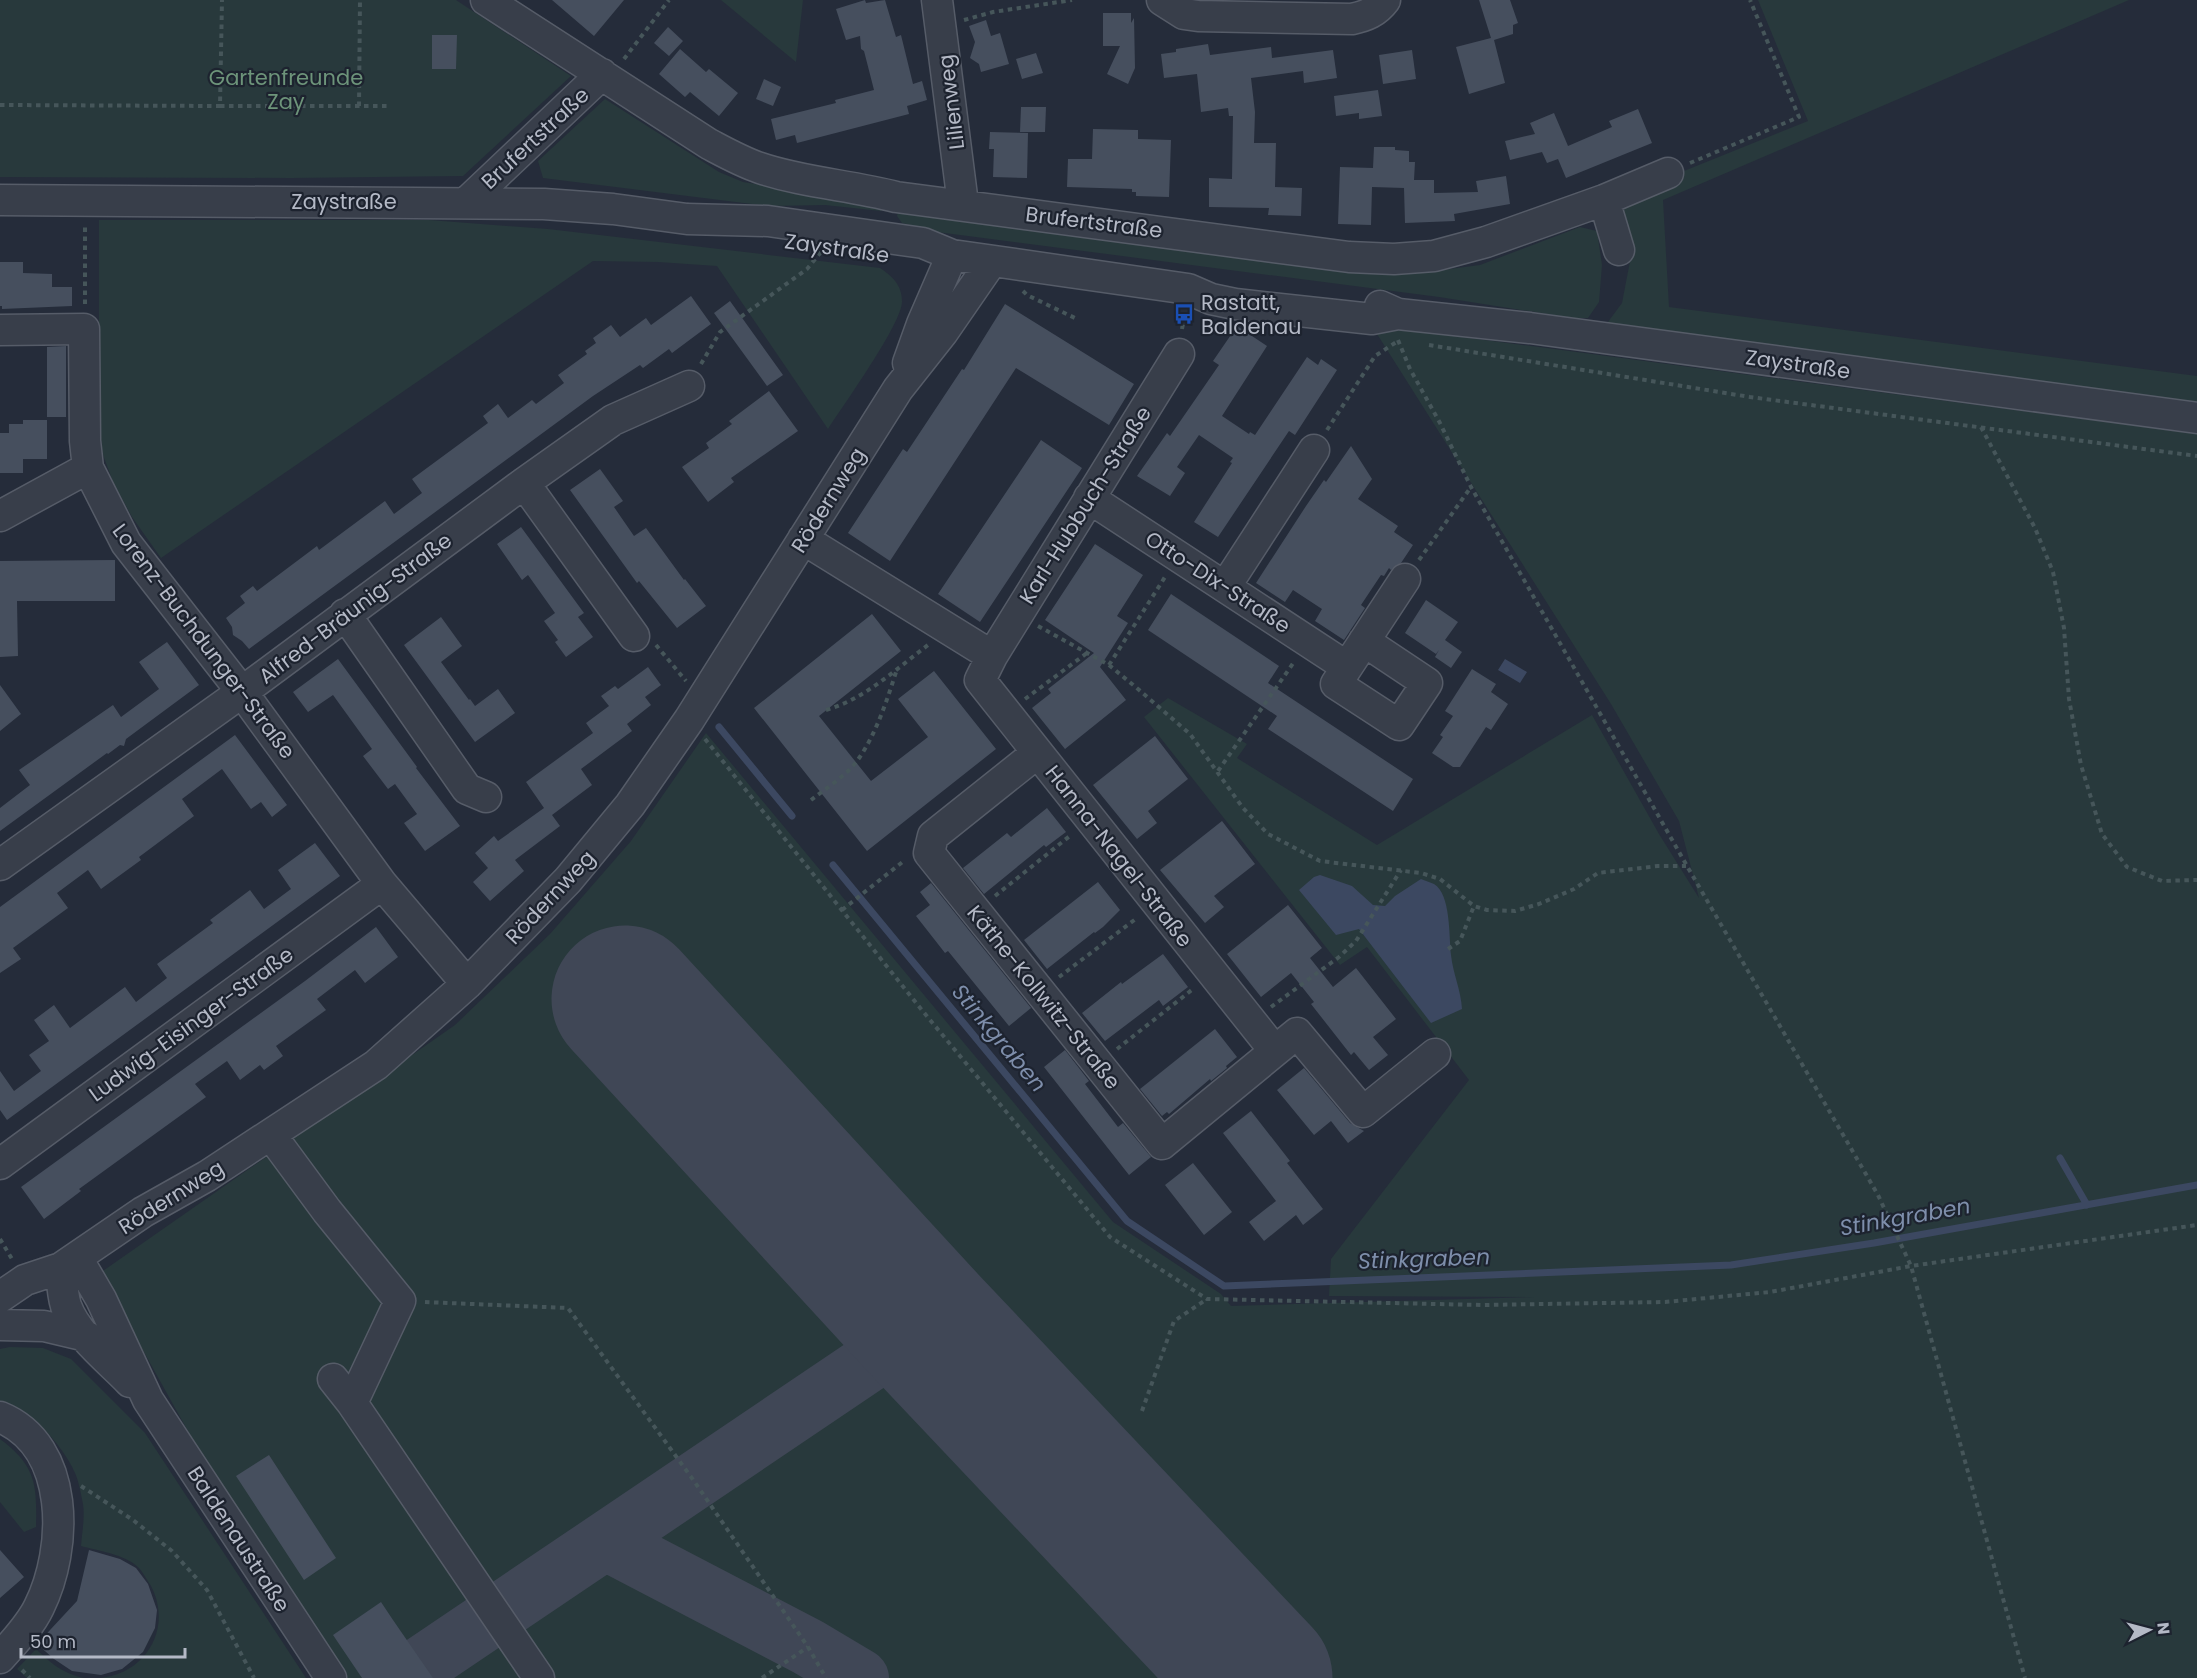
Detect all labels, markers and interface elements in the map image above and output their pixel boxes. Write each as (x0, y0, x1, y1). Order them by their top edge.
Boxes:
street label: Lilienweg (931, 53, 971, 151)
park label: Gartenfreunde Zay (209, 63, 363, 116)
street label: Brufertstraße (475, 81, 595, 195)
street label: Zaystraße (291, 187, 397, 216)
street label: Brufertstraße (1024, 199, 1164, 245)
street label: Zaystraße (783, 226, 891, 270)
place label: Rastatt, Baldenau (1201, 288, 1302, 341)
bus stop icon: Rastatt, Baldenau (1172, 302, 1196, 326)
street label: Zaystraße (1744, 342, 1852, 386)
street label: Karl-Hubbuch-Straße (1012, 401, 1158, 609)
street label: Rödernweg (784, 442, 872, 558)
street label: Lorenz-Buchdunger-Straße (106, 517, 302, 765)
street label: Otto-Dix-Straße (1140, 524, 1296, 640)
street label: Alfred-Bräunig-Straße (252, 526, 458, 690)
street label: Hanna-Nagel-Straße (1039, 759, 1199, 953)
street label: Rödernweg (499, 844, 601, 950)
street label: Käthe-Kollwitz-Straße (961, 899, 1127, 1095)
street label: Ludwig-Eisinger-Straße (83, 940, 299, 1108)
water label: Stinkgraben (945, 977, 1053, 1099)
street label: Rödernweg (113, 1153, 229, 1241)
water label: Stinkgraben (1837, 1190, 1973, 1244)
water label: Stinkgraben (1357, 1241, 1491, 1277)
street label: Baldenaustraße (181, 1460, 297, 1618)
north arrow (2119, 1600, 2179, 1660)
scale bar (21, 1621, 184, 1659)
text: N (2151, 1621, 2175, 1636)
text: 50 m (30, 1629, 76, 1654)

